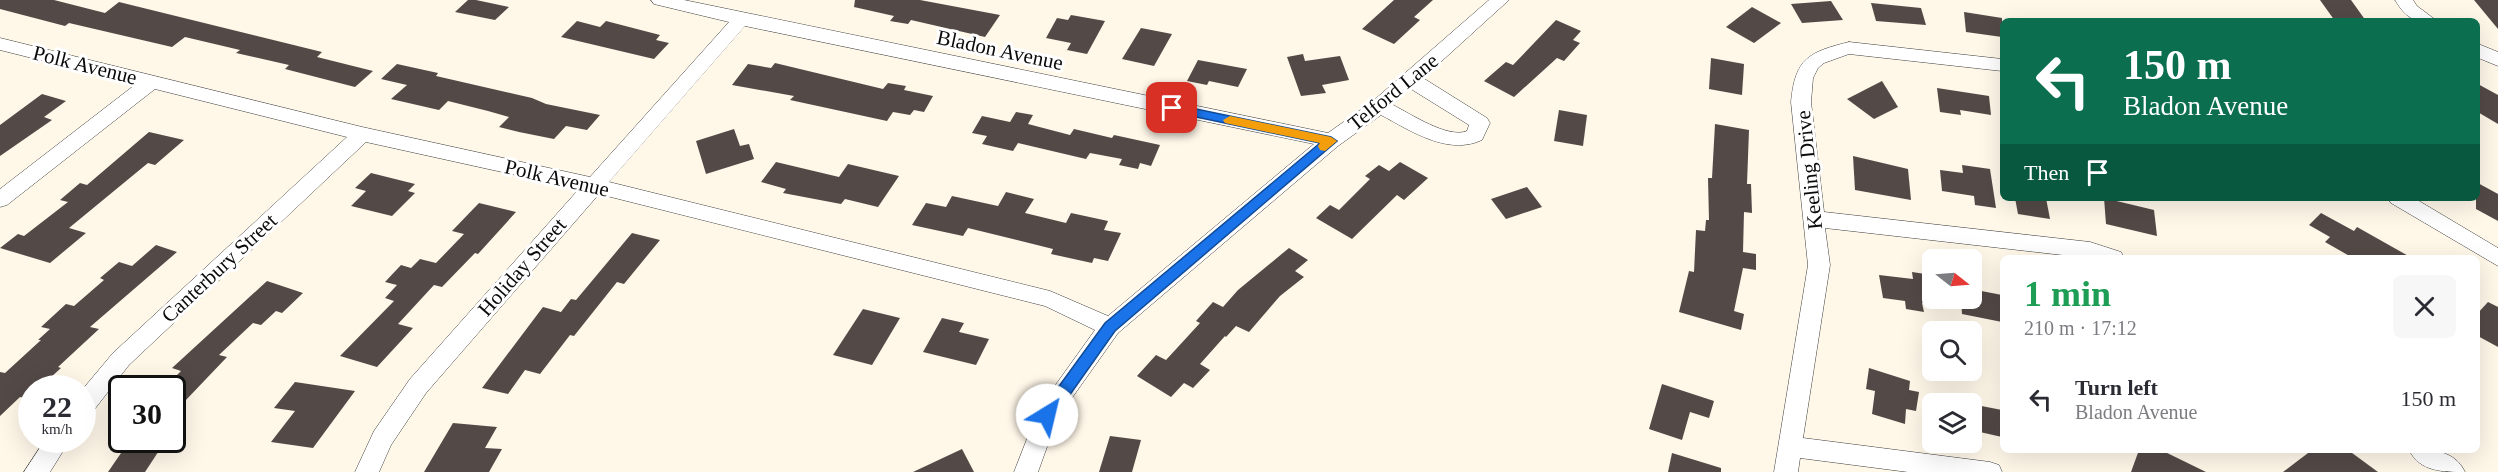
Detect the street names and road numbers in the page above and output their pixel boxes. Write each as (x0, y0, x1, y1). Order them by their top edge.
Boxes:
street label: Bladon Avenue (935, 25, 1065, 75)
street label: Polk Avenue (30, 40, 140, 90)
street label: Telford Lane (1343, 48, 1443, 136)
street label: Keeling Drive (1791, 109, 1827, 231)
street label: Polk Avenue (502, 154, 612, 202)
street label: Canterbury Street (156, 208, 282, 327)
street label: Holiday Street (473, 213, 571, 321)

